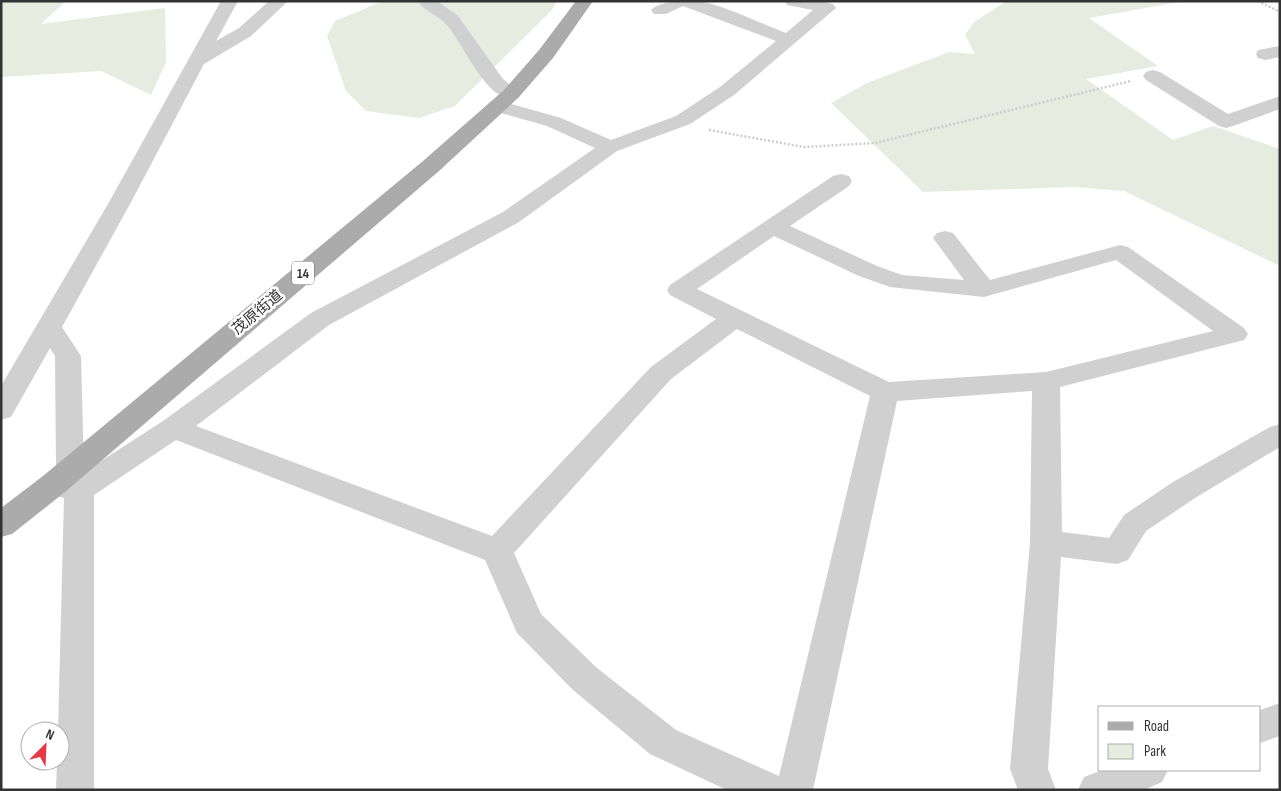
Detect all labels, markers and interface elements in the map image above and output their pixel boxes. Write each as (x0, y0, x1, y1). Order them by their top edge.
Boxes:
road number: 14 (292, 262, 314, 284)
street label: 茂原街道 (228, 286, 286, 339)
legend (1098, 706, 1261, 771)
text: Road (1144, 717, 1169, 736)
north arrow (20, 721, 70, 771)
text: N (43, 725, 57, 744)
text: Park (1144, 742, 1166, 761)

